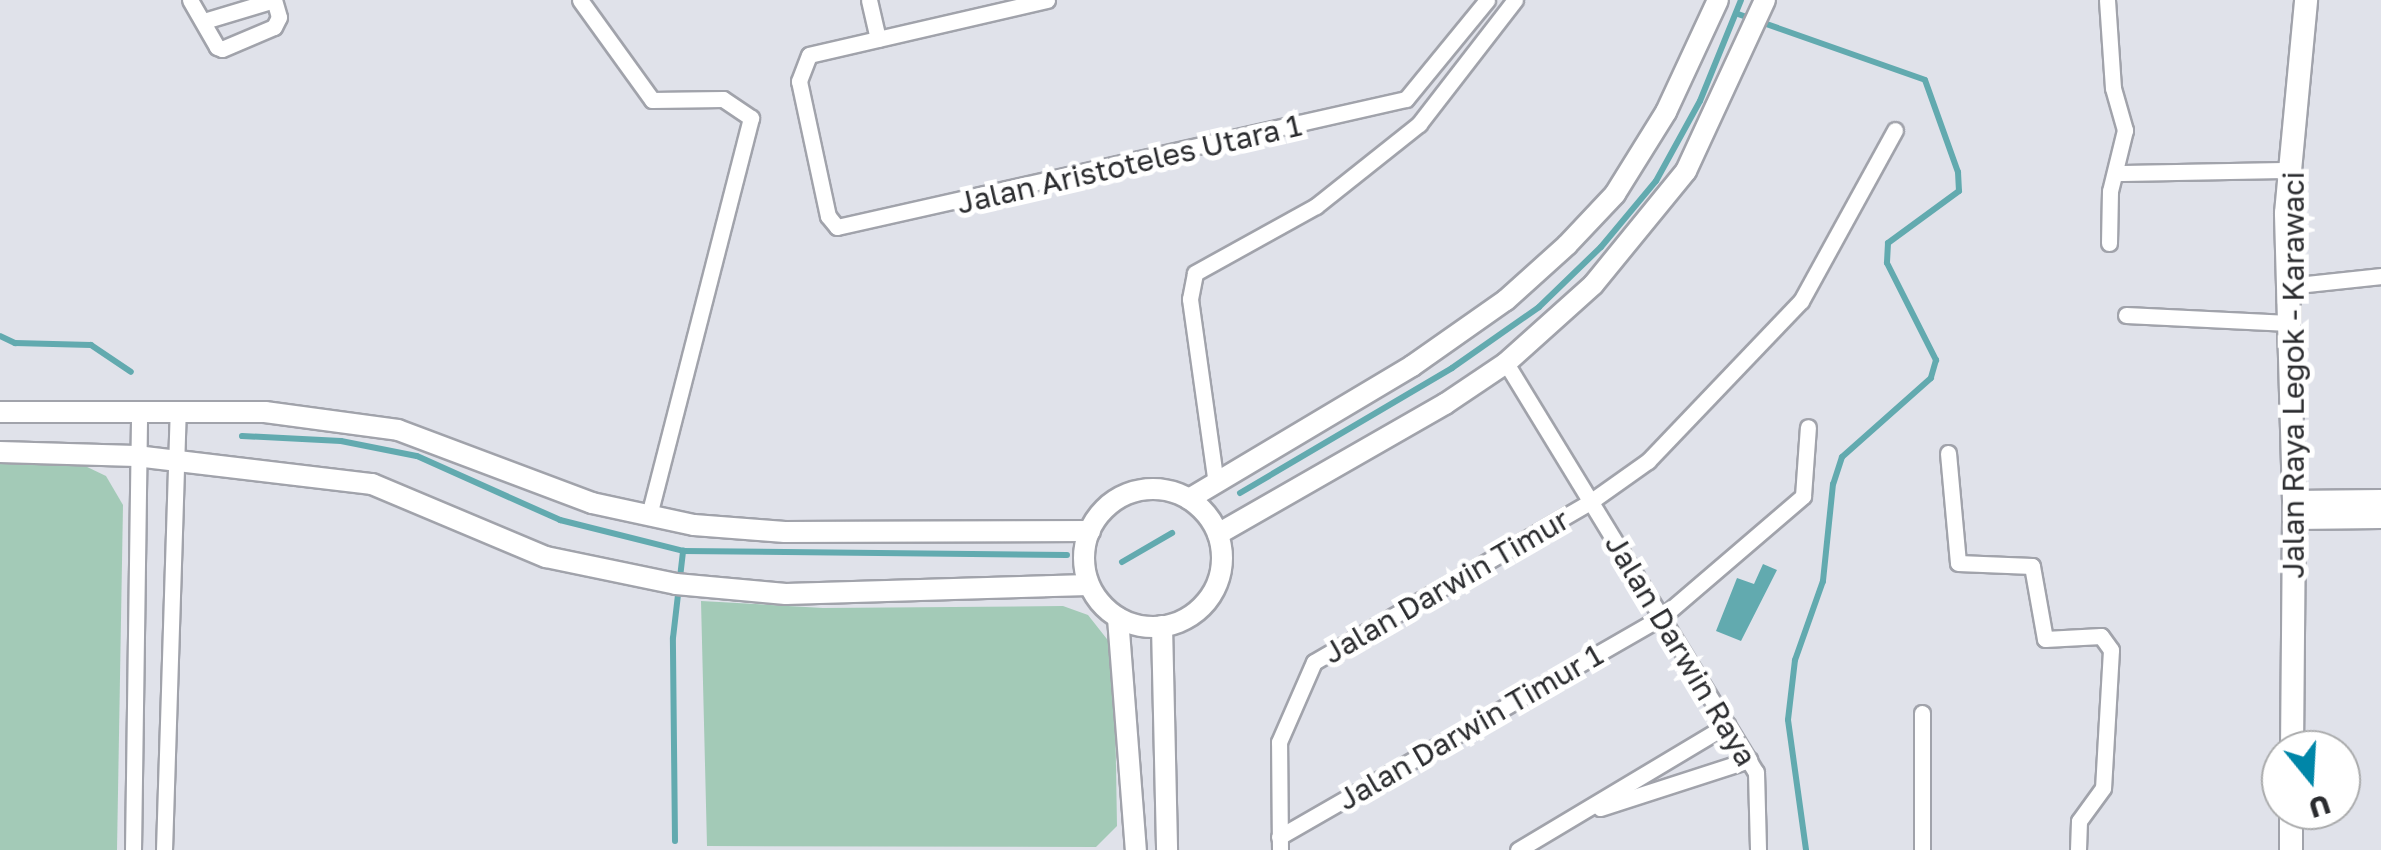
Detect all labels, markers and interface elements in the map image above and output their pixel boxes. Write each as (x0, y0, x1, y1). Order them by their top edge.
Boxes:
street label: Jalan Aristoteles Utara 1 (953, 107, 1305, 221)
street label: Jalan Raya Legok - Karawaci (2275, 171, 2311, 579)
street label: Jalan Darwin Timur (1317, 501, 1575, 671)
street label: Jalan Darwin Raya (1598, 528, 1764, 772)
street label: Jalan Darwin Timur 1 (1331, 636, 1609, 818)
north arrow (2261, 730, 2361, 830)
text: U (2305, 788, 2335, 826)

